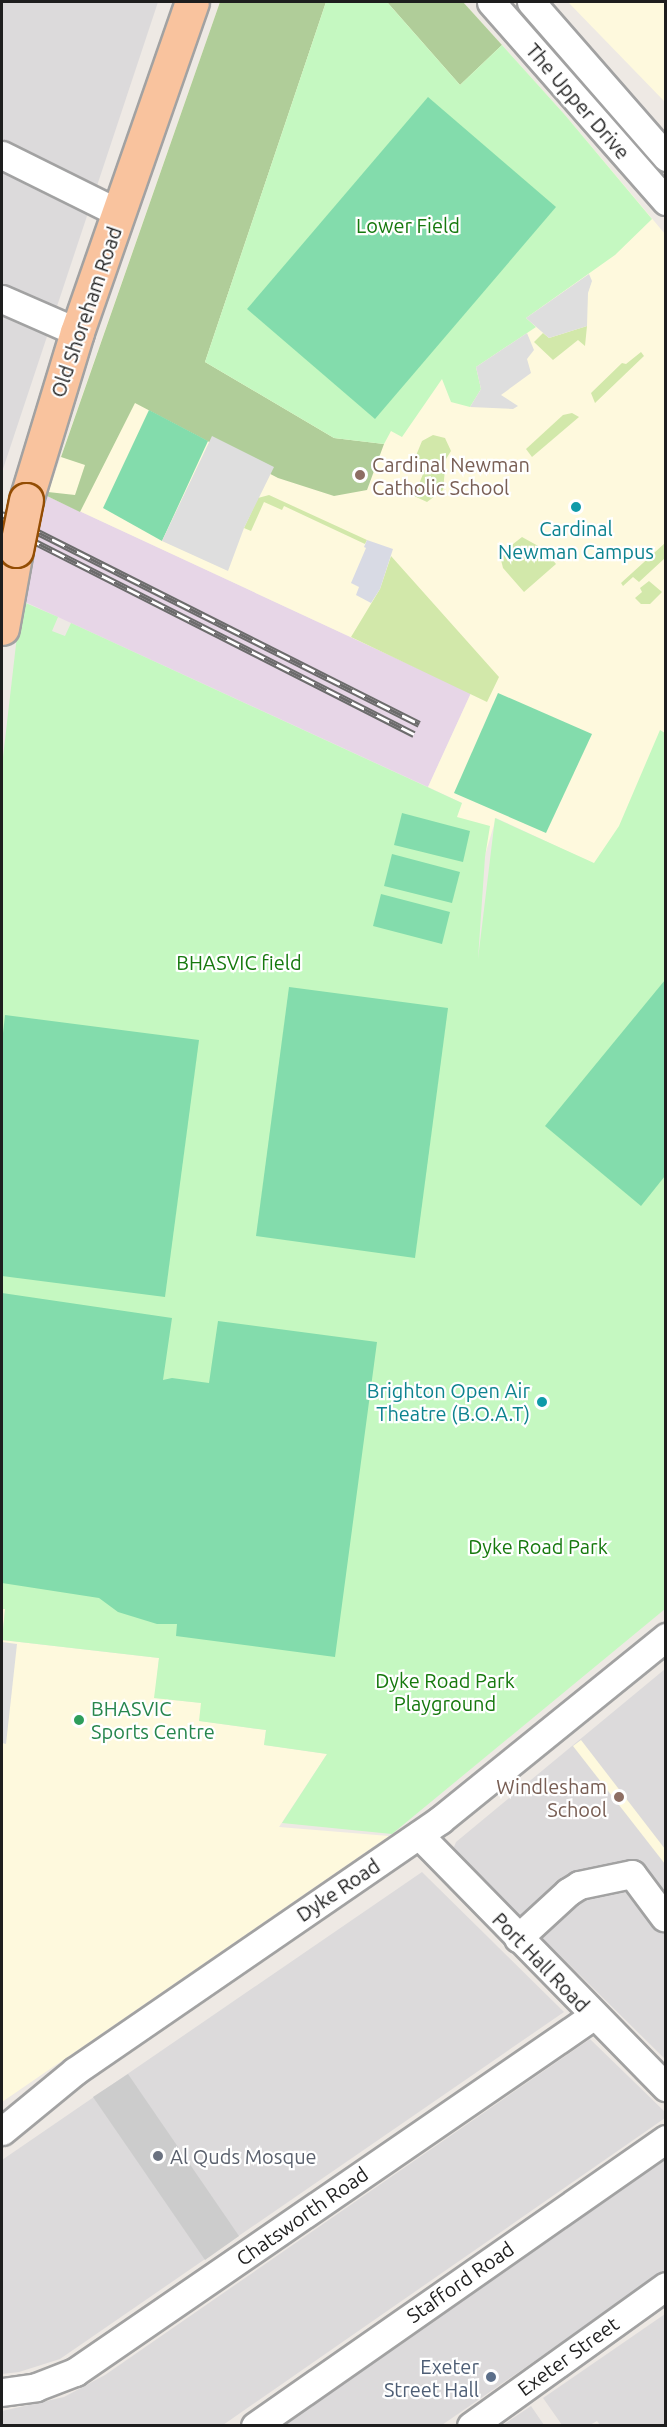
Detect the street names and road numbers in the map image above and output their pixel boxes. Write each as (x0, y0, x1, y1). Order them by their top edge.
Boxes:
street label: The Upper Drive (521, 38, 635, 164)
street label: Old Shoreham Road (46, 224, 126, 400)
street label: Dyke Road (292, 1853, 384, 1927)
street label: Port Hall Road (488, 1907, 594, 2017)
street label: Chatsworth Road (232, 2162, 372, 2270)
street label: Stafford Road (402, 2236, 518, 2328)
street label: Exeter Street (513, 2311, 623, 2401)

